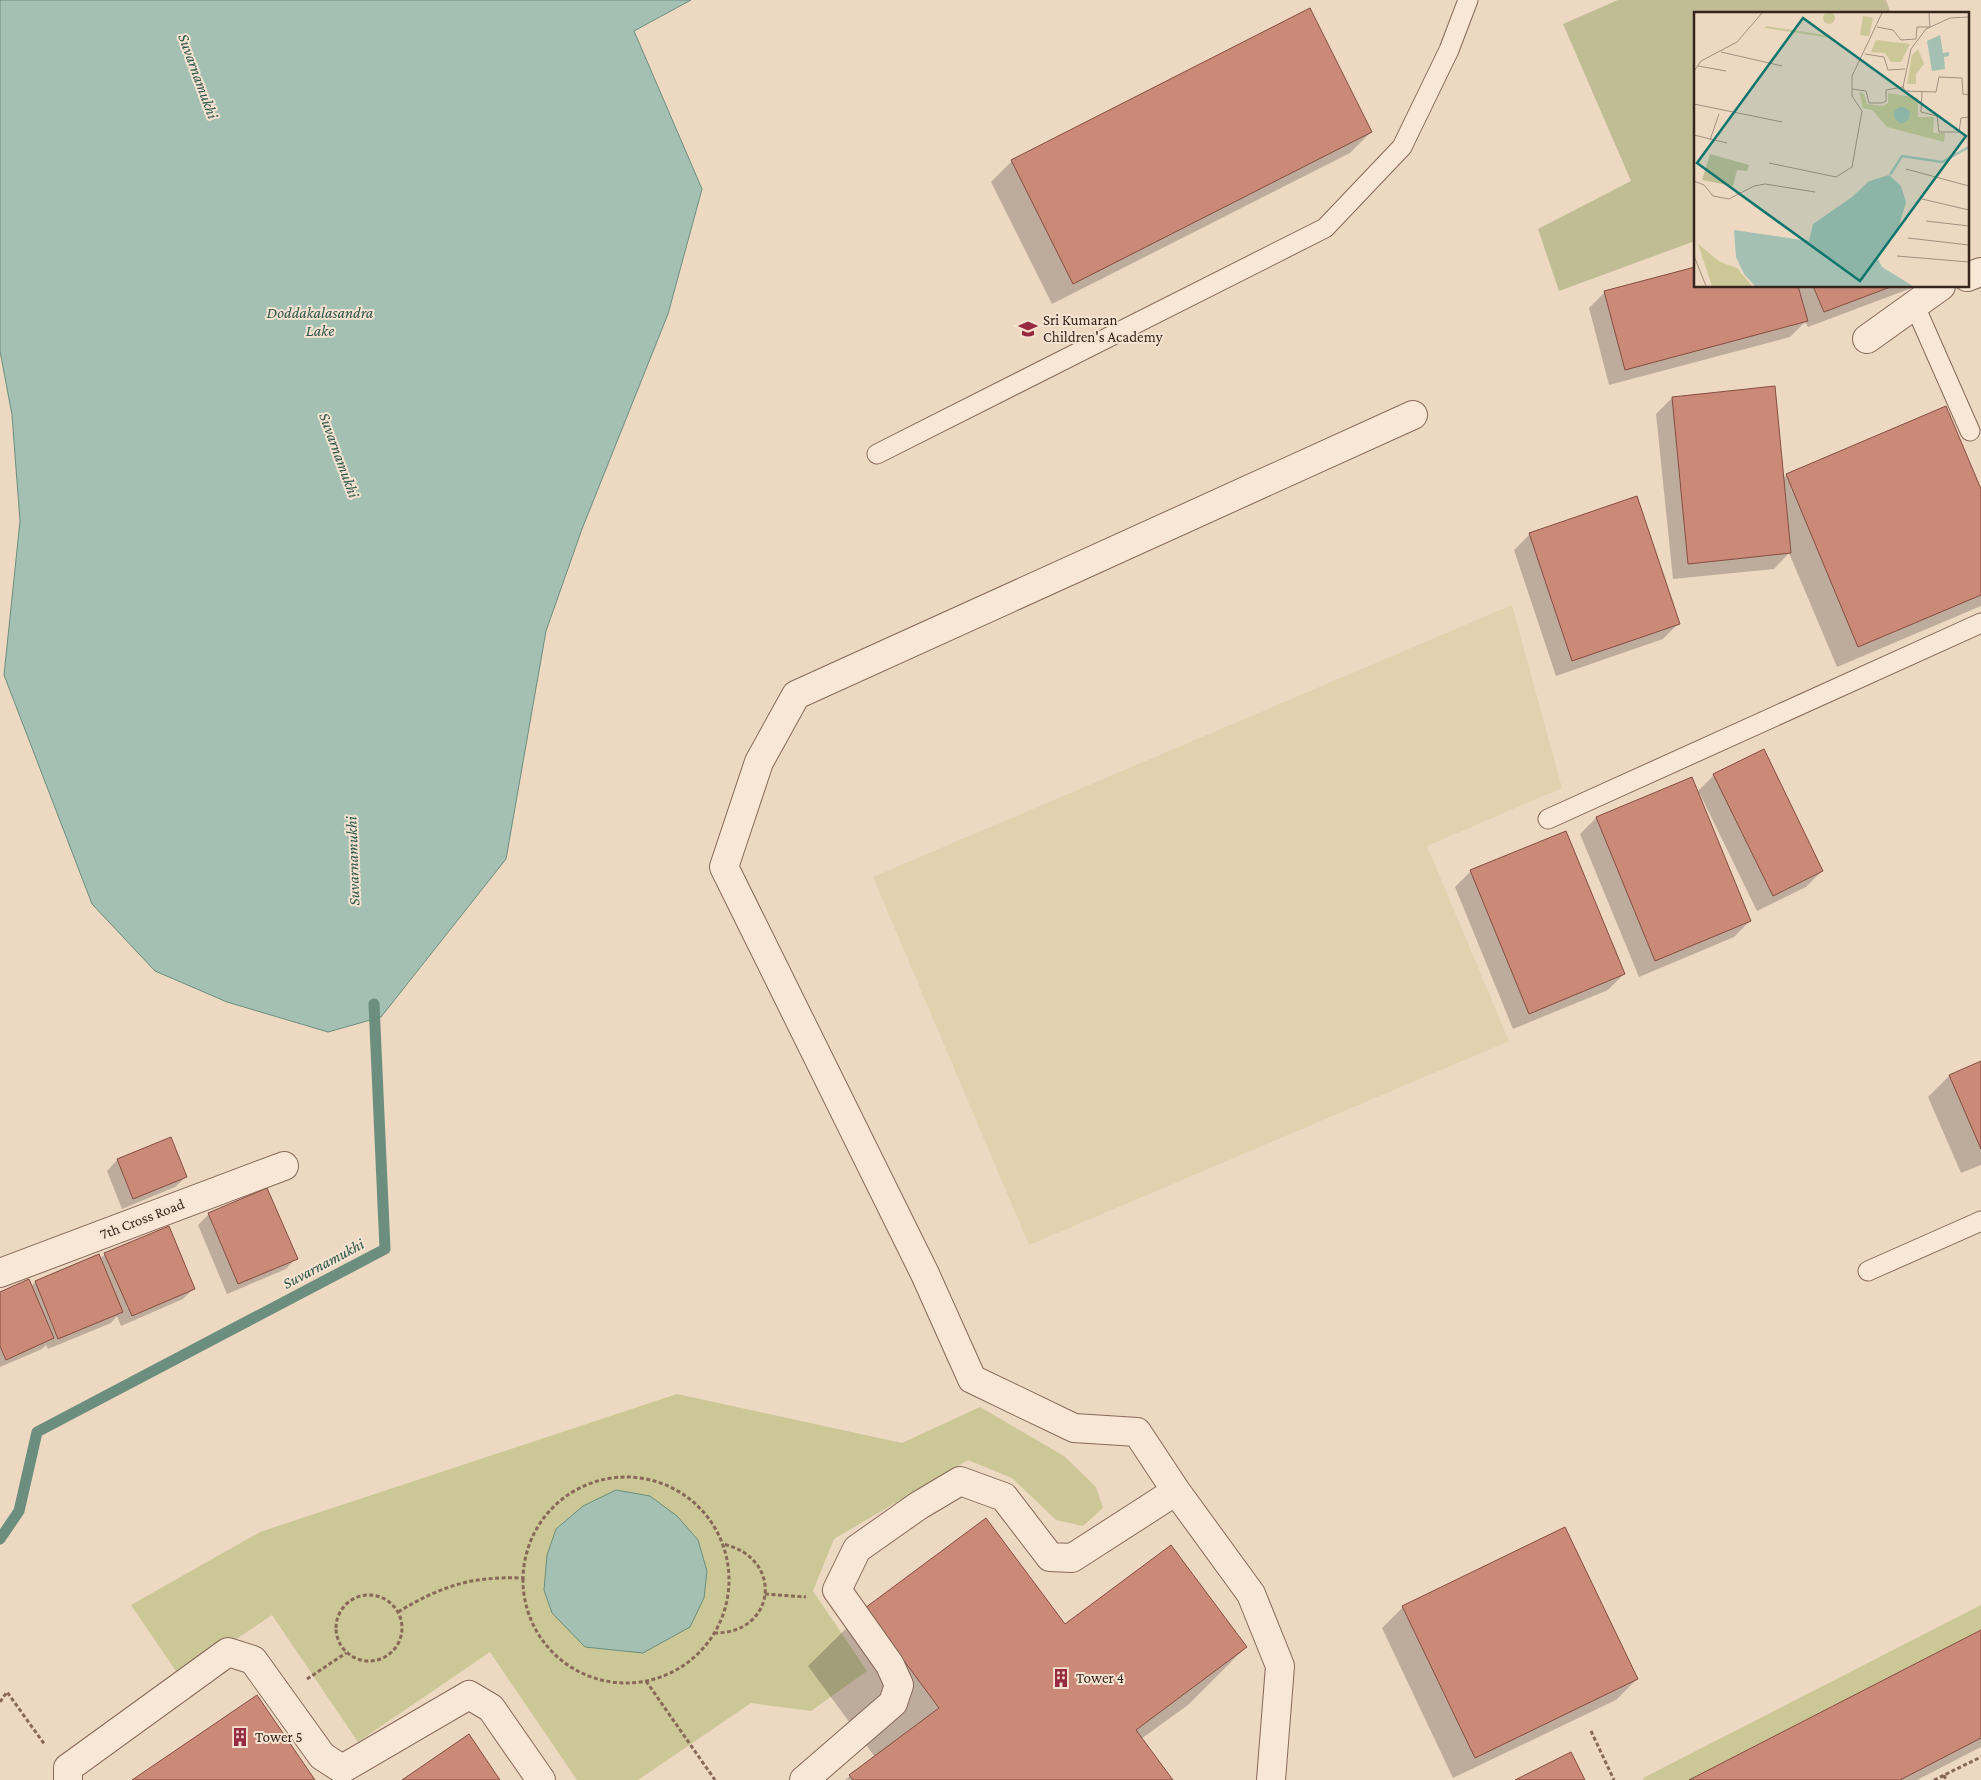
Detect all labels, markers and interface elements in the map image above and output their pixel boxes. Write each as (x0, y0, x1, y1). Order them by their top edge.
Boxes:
inset map (1694, 12, 1968, 288)
water label: Suvarnamukhi (175, 31, 222, 122)
water label: Doddakalasandra Lake (267, 304, 374, 339)
place label: Sri Kumaran Children's Academy (1043, 312, 1163, 346)
school or university icon: Sri Kumaran Children's Academy (1017, 318, 1039, 340)
water label: Suvarnamukhi (316, 410, 363, 501)
water label: Suvarnamukhi (342, 815, 363, 906)
street label: 7th Cross Road (98, 1196, 186, 1242)
water label: Suvarnamukhi (280, 1235, 367, 1292)
building icon: Tower 4 (1050, 1667, 1072, 1689)
place label: Tower 4 (1076, 1670, 1124, 1686)
building icon: Tower 5 (229, 1726, 251, 1748)
place label: Tower 5 (255, 1729, 303, 1745)

